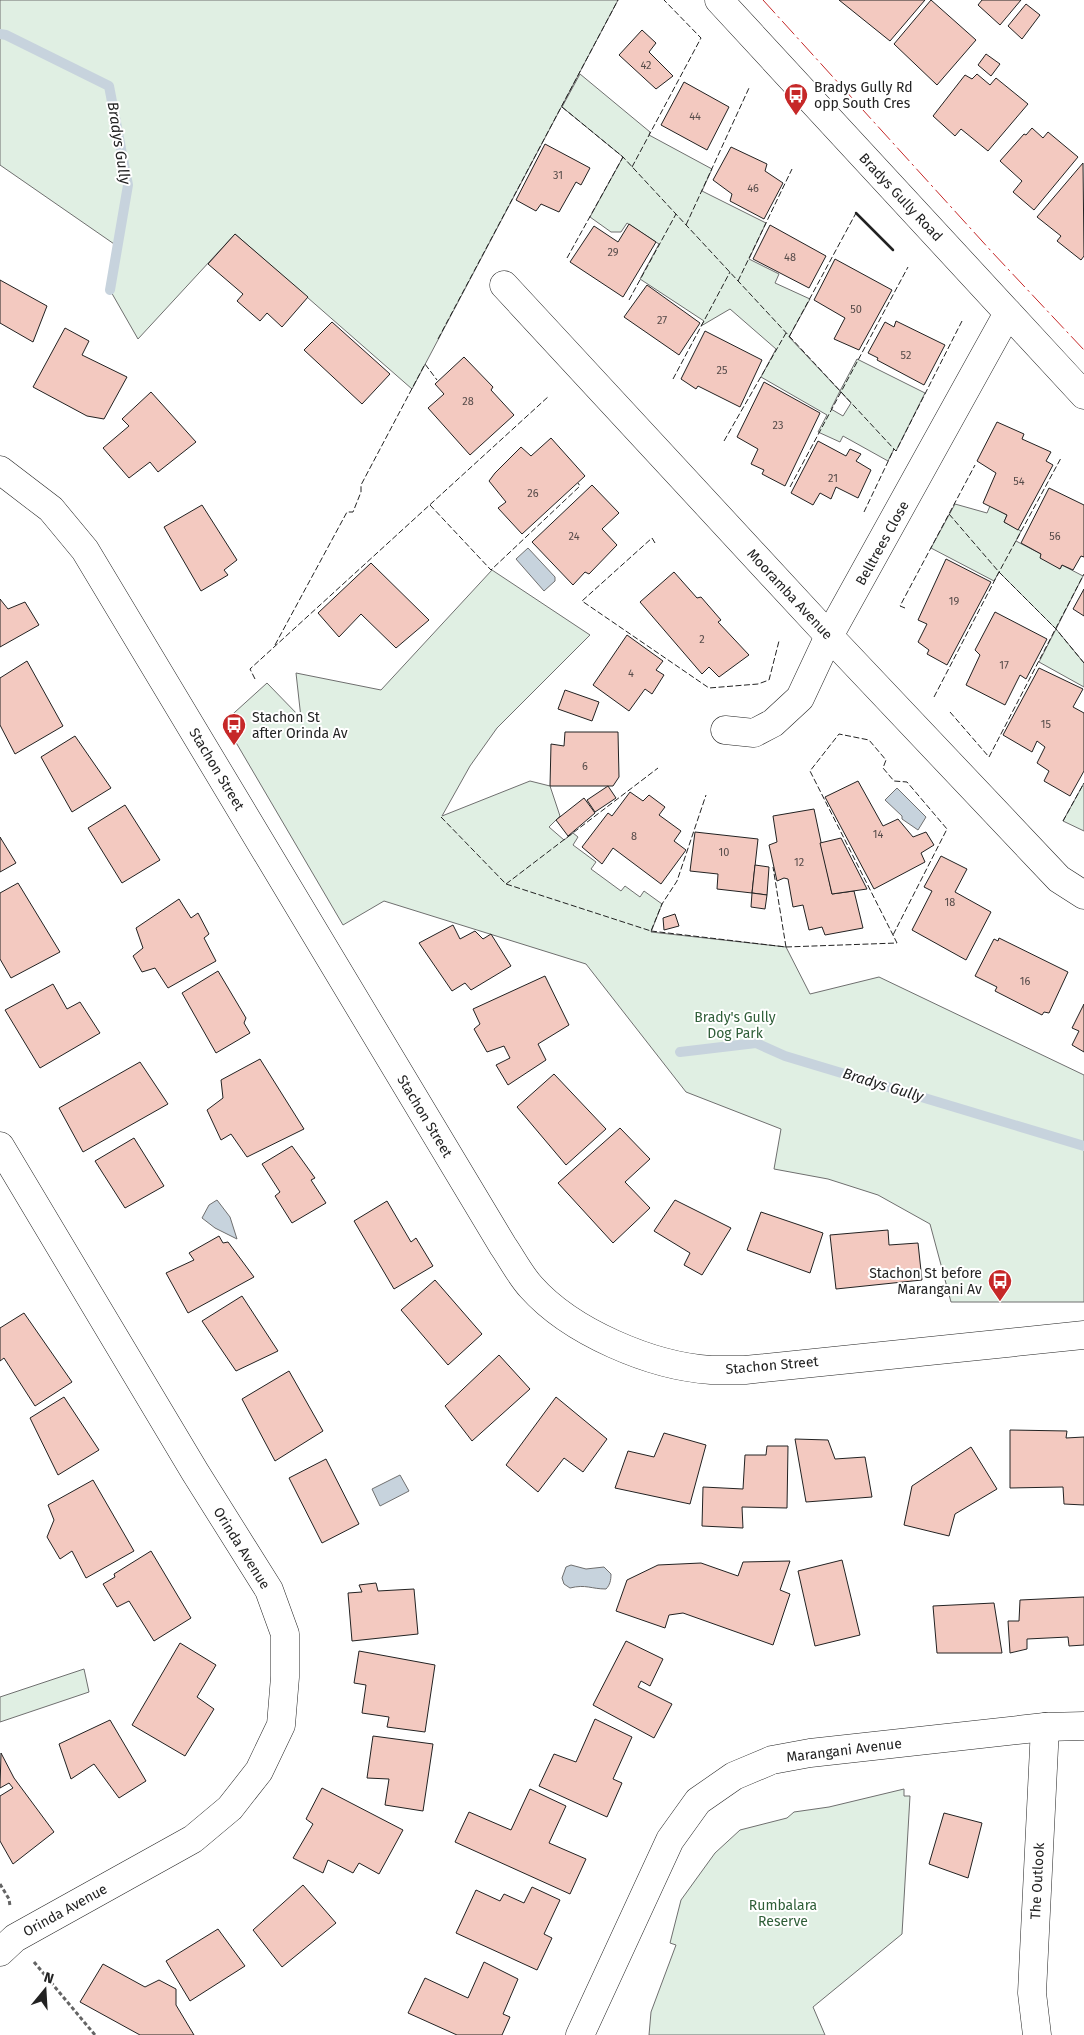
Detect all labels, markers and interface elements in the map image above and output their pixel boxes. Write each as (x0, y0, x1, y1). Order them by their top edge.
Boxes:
house number: 42 (640, 59, 652, 72)
place label: Bradys Gully Rd opp South Cres (814, 79, 913, 112)
bus stop icon: Bradys Gully Rd opp South Cres (783, 82, 809, 116)
water label: Bradys Gully (104, 100, 135, 186)
house number: 44 (689, 110, 701, 123)
street label: Bradys Gully Road (855, 150, 946, 245)
house number: 31 (553, 169, 563, 182)
house number: 46 (747, 182, 759, 195)
house number: 29 (607, 246, 619, 259)
house number: 48 (784, 251, 796, 264)
house number: 50 (850, 303, 862, 316)
house number: 27 (657, 314, 667, 327)
house number: 52 (901, 349, 911, 362)
house number: 25 (717, 364, 728, 377)
house number: 28 (462, 395, 474, 408)
house number: 23 (773, 419, 783, 432)
house number: 21 (828, 472, 838, 485)
house number: 54 (1013, 475, 1025, 488)
house number: 26 (527, 487, 539, 500)
street label: Belltrees Close (852, 498, 913, 588)
house number: 24 (569, 530, 580, 543)
house number: 56 (1049, 530, 1061, 543)
street label: Mooramba Avenue (743, 545, 836, 643)
house number: 19 (949, 595, 959, 608)
house number: 2 (699, 633, 705, 646)
house number: 17 (999, 659, 1009, 672)
house number: 4 (628, 667, 634, 680)
place label: Stachon St after Orinda Av (252, 709, 348, 742)
bus stop icon: Stachon St after Orinda Av (221, 712, 247, 746)
house number: 15 (1041, 718, 1052, 731)
street label: Stachon Street (185, 725, 248, 814)
house number: 6 (582, 760, 588, 773)
house number: 14 (873, 828, 883, 841)
house number: 8 (631, 830, 637, 843)
house number: 10 (719, 846, 729, 859)
house number: 12 (794, 856, 804, 869)
house number: 18 (945, 896, 955, 909)
house number: 16 (1020, 975, 1030, 988)
park label: Brady's Gully Dog Park (694, 1009, 776, 1042)
water label: Bradys Gully (840, 1064, 926, 1106)
street label: Stachon Street (393, 1072, 456, 1161)
place label: Stachon St before Marangani Av (869, 1265, 982, 1298)
bus stop icon: Stachon St before Marangani Av (987, 1268, 1013, 1302)
street label: Stachon Street (725, 1353, 820, 1378)
street label: Orinda Avenue (210, 1504, 274, 1592)
street label: Marangani Avenue (785, 1735, 903, 1766)
street label: The Outlook (1027, 1841, 1048, 1920)
street label: Orinda Avenue (20, 1880, 110, 1941)
park label: Rumbalara Reserve (749, 1897, 817, 1930)
north arrow (20, 1965, 70, 2015)
text: N (42, 1969, 56, 1988)

